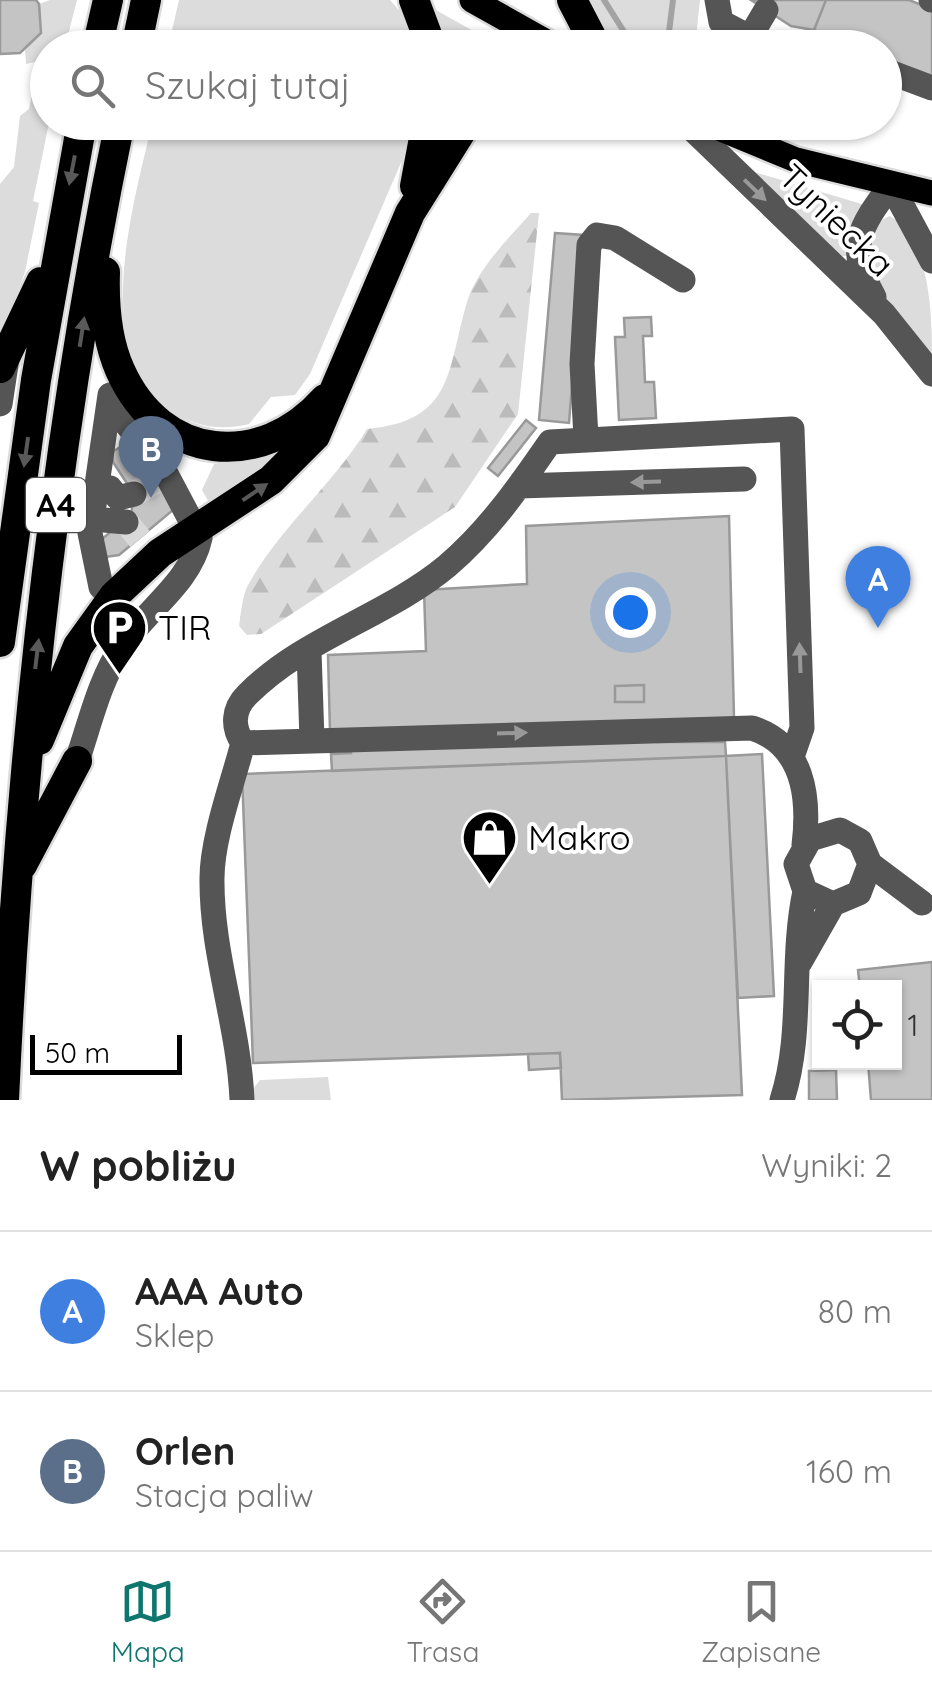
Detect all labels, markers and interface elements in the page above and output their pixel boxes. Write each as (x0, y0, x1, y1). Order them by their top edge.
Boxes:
search box (30, 30, 902, 140)
icon: search (65, 58, 120, 113)
text: Szukaj tutaj (145, 61, 351, 109)
street label: Tyniecka (770, 154, 904, 286)
one-way arrow (64, 155, 80, 186)
one-way arrow (743, 178, 767, 201)
one-way arrow (74, 316, 90, 347)
pin: B (118, 416, 184, 498)
one-way arrow (17, 437, 33, 468)
one-way arrow (630, 474, 662, 490)
road number: A4 (26, 478, 86, 532)
one-way arrow (241, 483, 268, 502)
pin: A (846, 546, 910, 628)
your location (605, 587, 656, 638)
parking icon: TIR (89, 597, 149, 676)
place label: TIR (158, 605, 211, 649)
one-way arrow (29, 637, 45, 669)
one-way arrow (791, 642, 807, 674)
one-way arrow (497, 724, 529, 740)
shop icon: Makro (459, 807, 519, 886)
place label: Makro (528, 815, 631, 859)
map controls (812, 980, 902, 1070)
button: locate (812, 980, 902, 1070)
house number: 1 (907, 1006, 919, 1044)
scale bar (30, 1030, 182, 1074)
text: 50 m (45, 1035, 110, 1070)
text: W pobliżu (40, 1139, 237, 1192)
text: Wyniki: 2 (761, 1145, 892, 1185)
text: AAA Auto (135, 1267, 304, 1315)
text: A (62, 1291, 83, 1331)
text: 80 m (818, 1291, 892, 1331)
text: Sklep (135, 1315, 214, 1355)
text: Orlen (135, 1427, 235, 1475)
text: B (62, 1451, 83, 1491)
text: 160 m (806, 1451, 892, 1491)
text: Stacja paliw (135, 1475, 314, 1515)
tab: Mapa (111, 1574, 185, 1669)
tab: Trasa (406, 1574, 479, 1669)
tab: Zapisane (701, 1574, 821, 1669)

